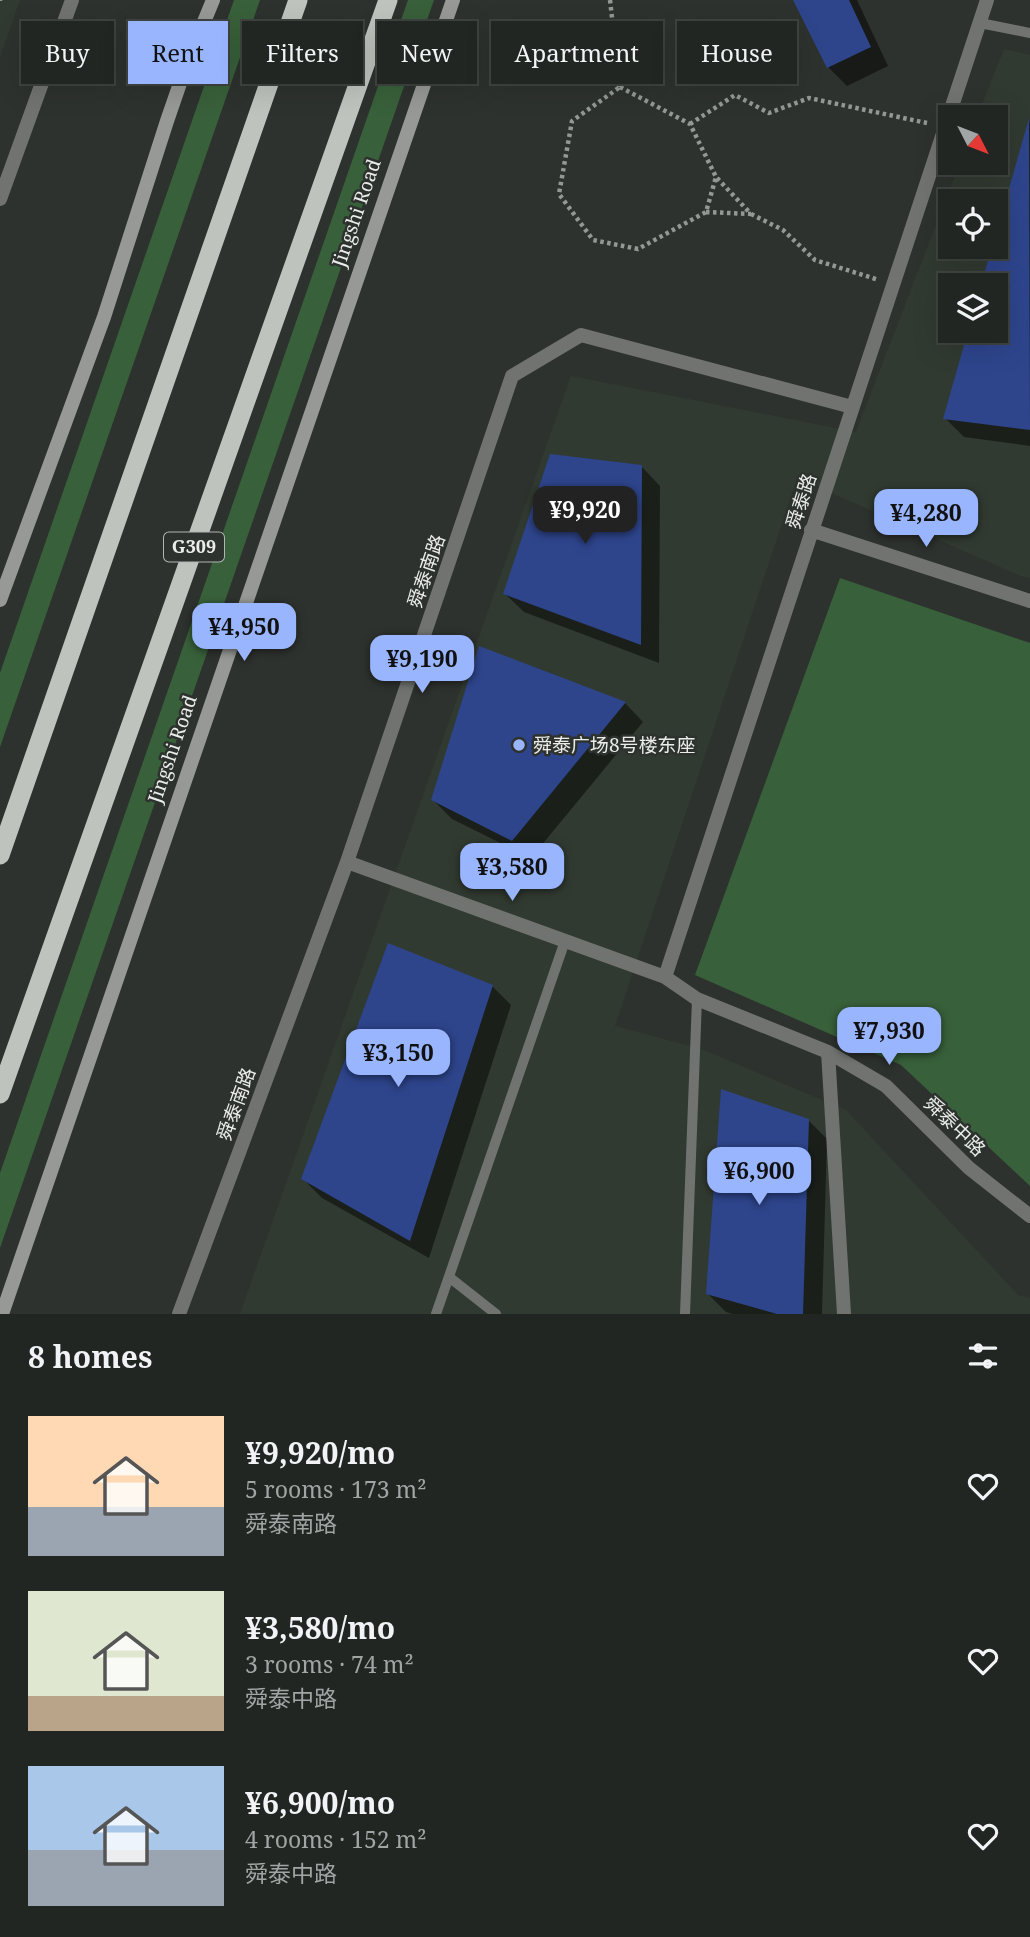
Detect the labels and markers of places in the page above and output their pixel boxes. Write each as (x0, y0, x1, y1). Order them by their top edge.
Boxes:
pin: ¥9,920 (528, 486, 642, 546)
pin: ¥4,280 (869, 490, 983, 549)
pin: ¥4,950 (187, 604, 301, 663)
pin: ¥9,190 (365, 636, 479, 695)
place label: 舜泰广场8号楼东座 (533, 732, 696, 758)
marker: 舜泰广场8号楼东座 (511, 737, 527, 753)
pin: ¥3,580 (455, 844, 569, 903)
pin: ¥7,930 (832, 1007, 946, 1067)
pin: ¥3,150 (341, 1030, 455, 1089)
pin: ¥6,900 (702, 1148, 816, 1207)

